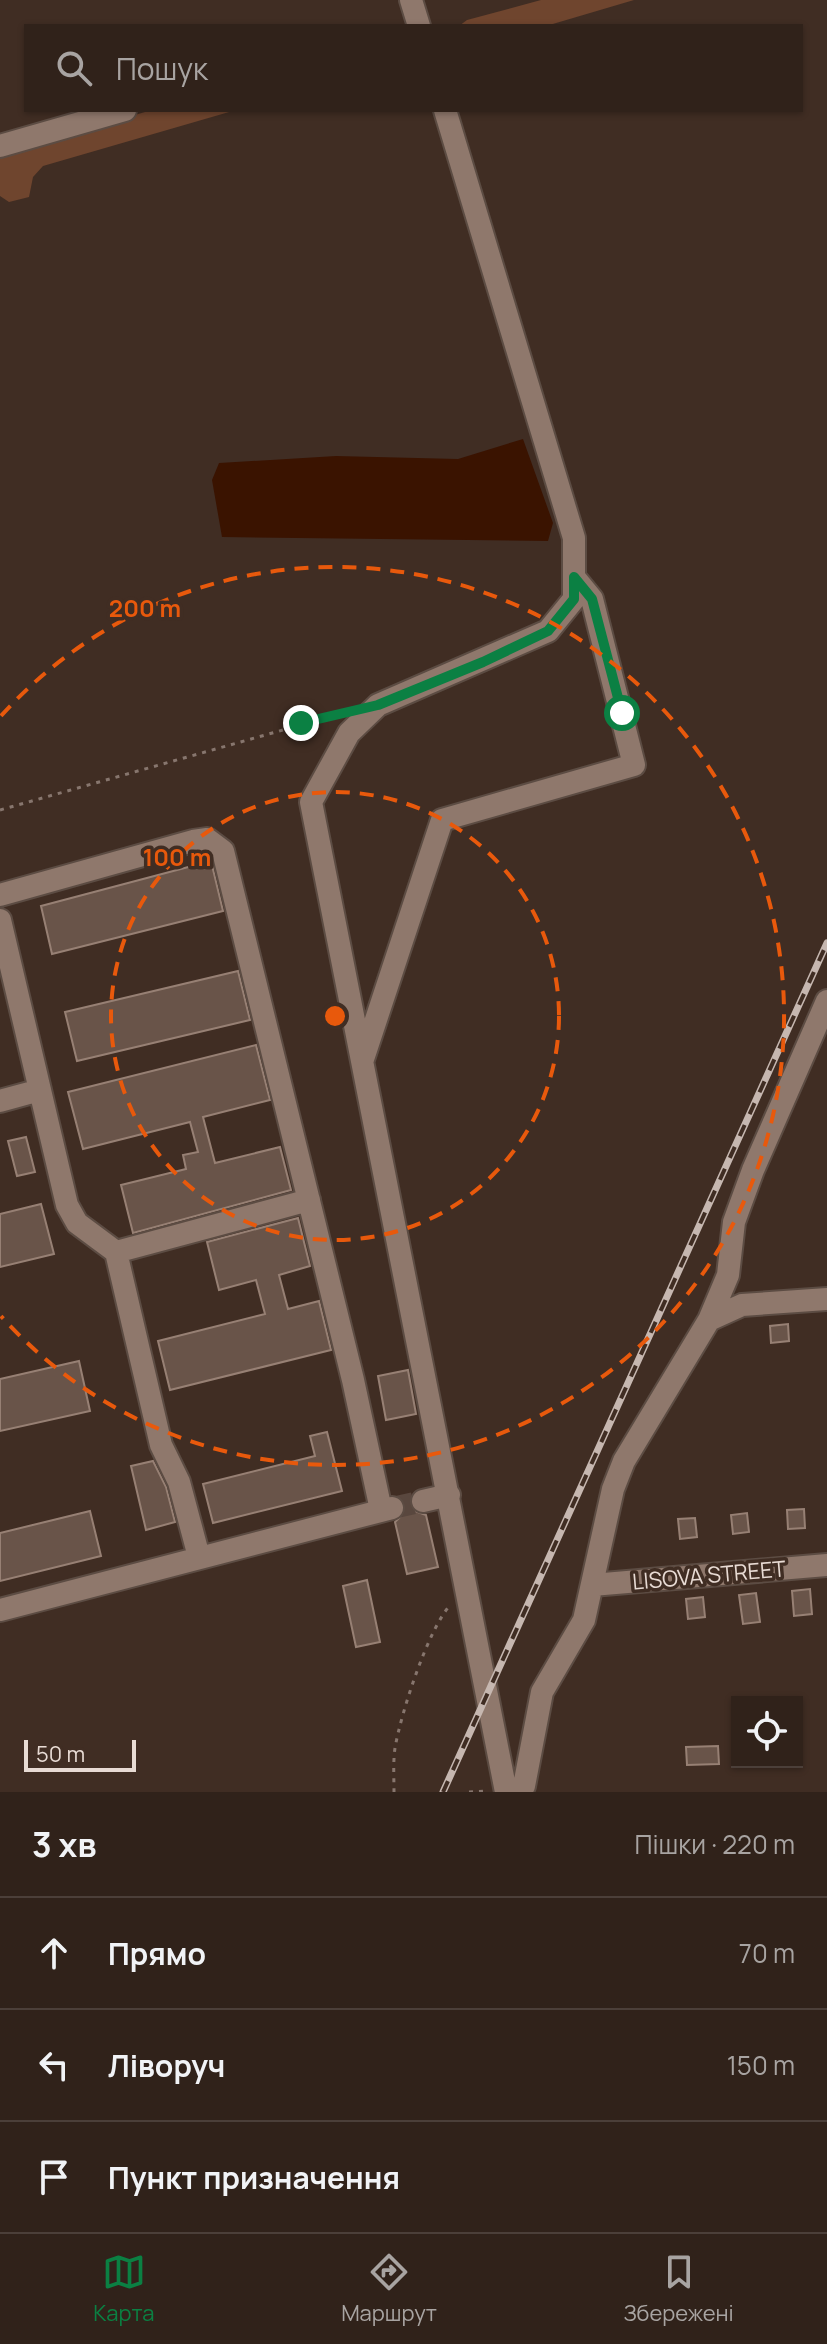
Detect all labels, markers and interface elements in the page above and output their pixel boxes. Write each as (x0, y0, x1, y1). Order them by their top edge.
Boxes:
search box (24, 24, 803, 112)
icon: search (52, 46, 96, 90)
text: Пошук (116, 48, 208, 89)
text: 200 m (109, 591, 181, 624)
route start (604, 695, 640, 731)
route end (283, 705, 319, 741)
text: 100 m (143, 840, 211, 873)
centre of rings (321, 1002, 349, 1030)
street label: LISOVA STREET (631, 1553, 787, 1597)
map controls (731, 1696, 803, 1768)
button: locate (731, 1696, 803, 1768)
scale bar (24, 1736, 136, 1772)
text: 50 m (36, 1739, 85, 1769)
text: 3 хв (32, 1821, 96, 1867)
text: Пішки · 220 m (635, 1826, 795, 1862)
icon: ahead (32, 1931, 76, 1975)
text: Прямо (108, 1933, 206, 1974)
text: 70 m (739, 1935, 795, 1971)
icon: left (32, 2043, 76, 2087)
text: Ліворуч (108, 2045, 225, 2086)
text: 150 m (727, 2047, 795, 2083)
icon: arrive (32, 2155, 76, 2199)
text: Пункт призначення (108, 2157, 400, 2198)
tab: Карта (93, 2250, 155, 2328)
tab: Маршрут (341, 2250, 437, 2328)
tab: Збережені (623, 2250, 734, 2328)

